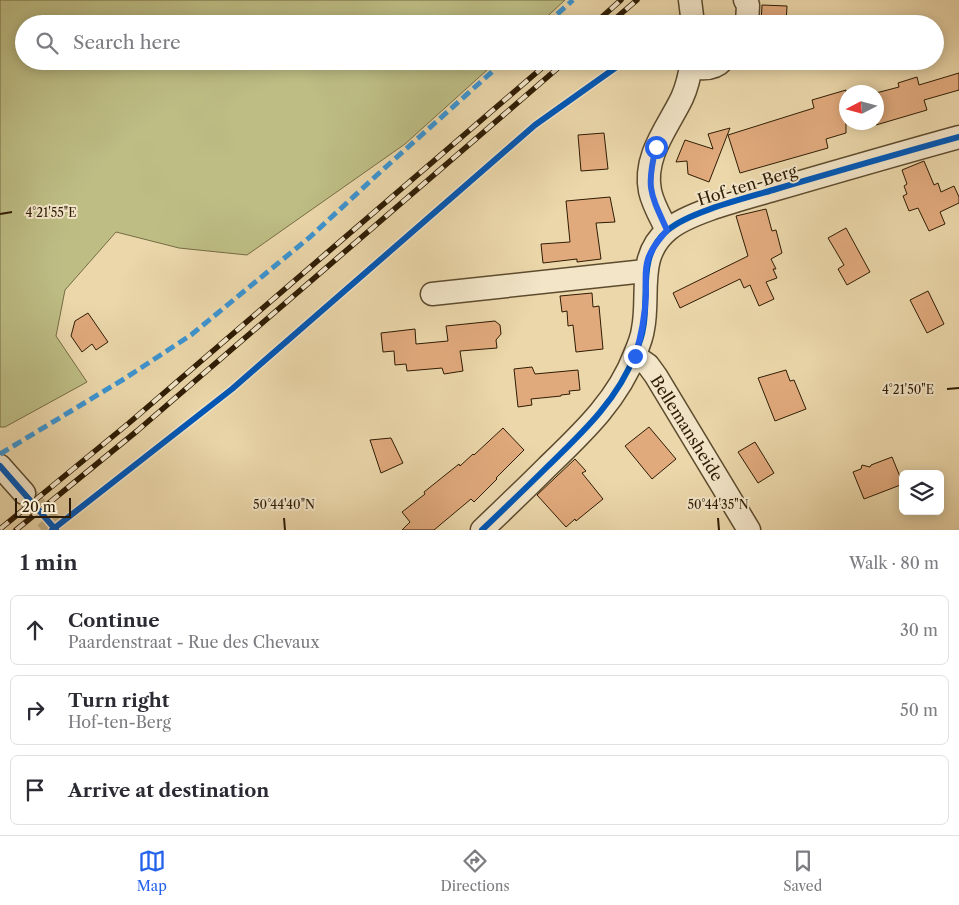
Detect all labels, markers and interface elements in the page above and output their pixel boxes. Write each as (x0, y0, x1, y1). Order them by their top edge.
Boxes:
search box (15, 15, 944, 70)
icon: search (33, 29, 61, 57)
text: Search here (73, 31, 181, 54)
north arrow (839, 85, 884, 130)
route start (645, 136, 668, 159)
street label: Hof-ten-Berg (695, 160, 800, 210)
text: 4°21'55"E (26, 205, 76, 220)
route end (624, 345, 647, 368)
street label: Bellemansheide (646, 371, 728, 485)
text: 4°21'50"E (882, 382, 934, 397)
map controls (899, 470, 944, 515)
button: layers (899, 470, 944, 515)
scale bar (15, 495, 71, 518)
text: 50°44'40"N (253, 497, 315, 512)
text: 50°44'35"N (687, 497, 749, 512)
text: 20 m (22, 498, 56, 516)
text: 1 min (20, 550, 78, 575)
text: Walk · 80 m (849, 553, 939, 573)
text: Continue (68, 609, 160, 632)
icon: ahead (21, 616, 49, 644)
text: 30 m (900, 620, 938, 640)
text: Paardenstraat - Rue des Chevaux (68, 632, 320, 652)
text: Turn right (68, 689, 169, 712)
icon: right (21, 696, 49, 724)
text: 50 m (900, 700, 938, 720)
text: Hof-ten-Berg (68, 712, 171, 732)
icon: arrive (21, 776, 49, 804)
text: Arrive at destination (68, 779, 269, 802)
tab: Map (137, 847, 167, 895)
tab: Directions (440, 847, 510, 895)
tab: Saved (783, 847, 822, 895)

